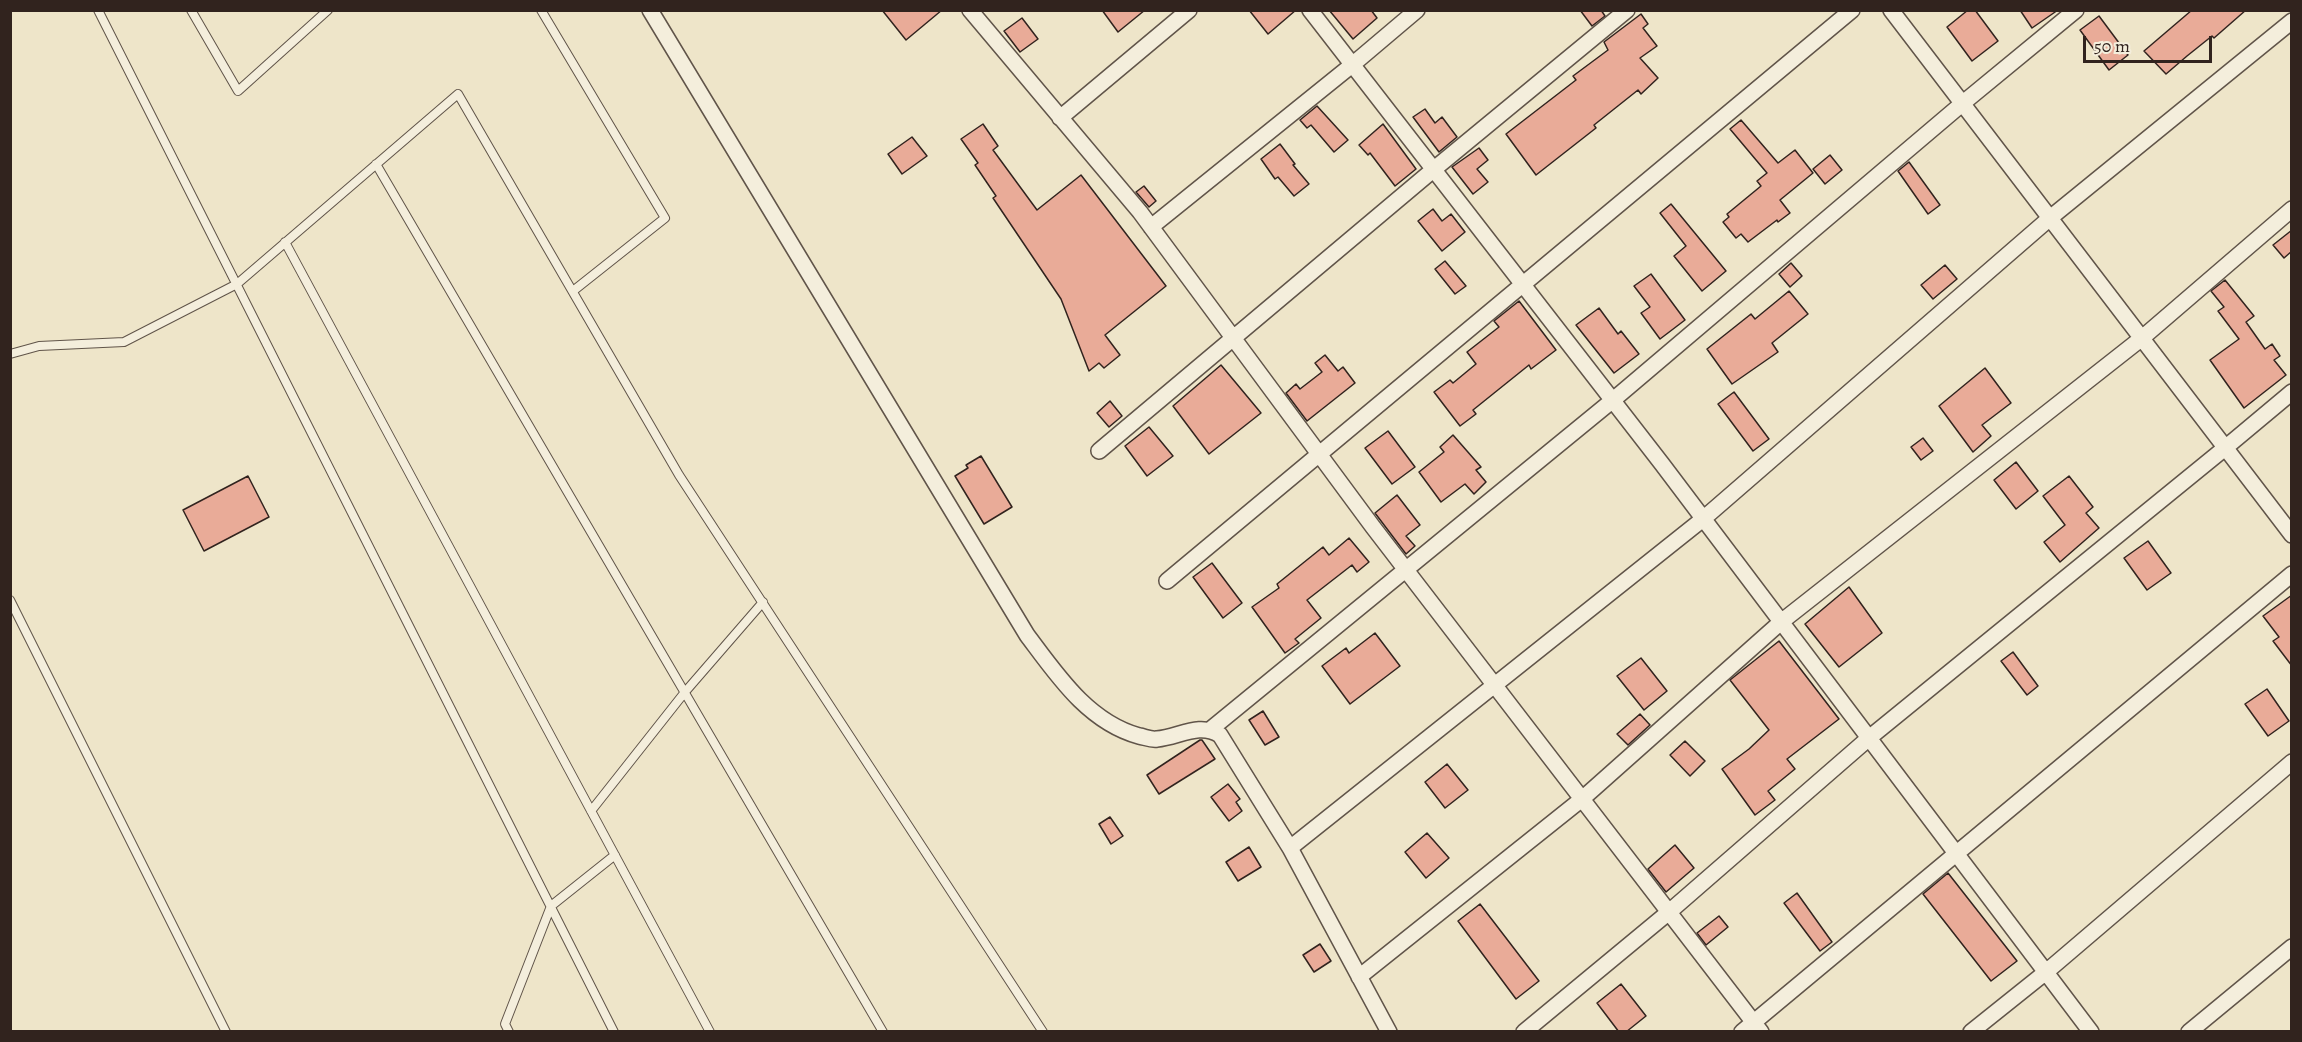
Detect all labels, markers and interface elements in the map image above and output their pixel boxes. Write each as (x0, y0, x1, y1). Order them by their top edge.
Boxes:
scale bar (2086, 24, 2215, 62)
text: 50 m (2094, 34, 2130, 58)

